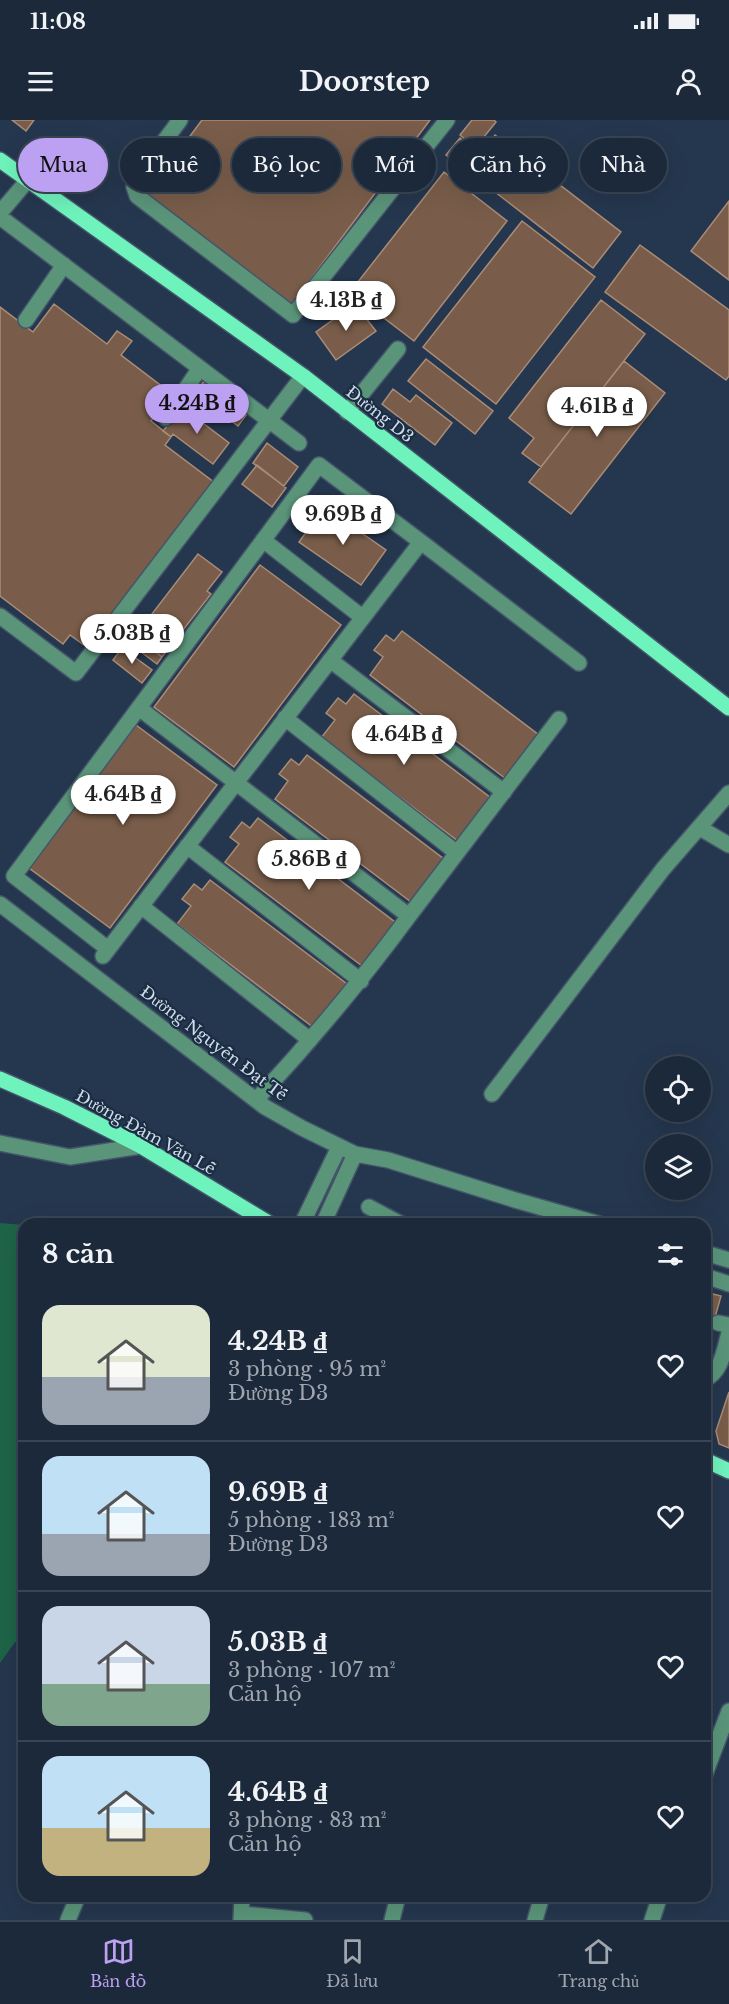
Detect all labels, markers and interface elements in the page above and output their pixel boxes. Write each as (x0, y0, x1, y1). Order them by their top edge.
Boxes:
text: 11:08 (30, 8, 86, 35)
icon: menu (24, 65, 57, 98)
text: Doorstep (299, 65, 430, 98)
icon: person (672, 65, 705, 98)
chip: Mua (18, 138, 108, 192)
chip: Thuê (120, 138, 220, 192)
chip: Bộ lọc (232, 138, 341, 192)
chip: Mới (353, 138, 436, 192)
chip: Căn hộ (448, 138, 568, 192)
chip: Nhà (580, 138, 667, 192)
pin: 4.13B ₫ (291, 281, 401, 332)
text: 4.13B ₫ (310, 288, 382, 312)
street label: Đường D3 (342, 381, 418, 447)
pin: 4.24B ₫ (142, 384, 252, 435)
pin: 4.61B ₫ (542, 387, 652, 438)
text: 4.24B ₫ (159, 391, 235, 415)
text: 4.61B ₫ (561, 394, 633, 418)
pin: 9.69B ₫ (288, 495, 398, 546)
text: 9.69B ₫ (305, 502, 381, 526)
pin: 5.03B ₫ (77, 614, 187, 665)
text: 5.03B ₫ (94, 621, 170, 645)
pin: 4.64B ₫ (349, 715, 459, 766)
text: 4.64B ₫ (366, 722, 442, 746)
pin: 4.64B ₫ (68, 775, 178, 826)
text: 4.64B ₫ (85, 782, 161, 806)
pin: 5.86B ₫ (254, 840, 364, 891)
text: 5.86B ₫ (272, 847, 346, 871)
street label: Đường Nguyễn Đạt Tế (137, 981, 291, 1105)
map controls (645, 1056, 711, 1200)
button: locate (645, 1056, 711, 1122)
street label: Đường Đàm Văn Lễ (73, 1085, 219, 1179)
button: layers (645, 1134, 711, 1200)
text: 8 căn (42, 1238, 114, 1270)
icon: filters (654, 1238, 687, 1271)
text: 4.24B ₫ (228, 1325, 327, 1357)
icon: home (90, 1329, 162, 1401)
icon: heart (654, 1349, 687, 1382)
text: 3 phòng · 95 m² (228, 1357, 386, 1381)
text: Đường D3 (228, 1381, 328, 1405)
text: 9.69B ₫ (228, 1476, 327, 1508)
icon: home (90, 1480, 162, 1552)
icon: heart (654, 1500, 687, 1533)
text: 5 phòng · 183 m² (228, 1508, 395, 1532)
text: Đường D3 (228, 1532, 328, 1556)
text: 5.03B ₫ (228, 1626, 327, 1658)
icon: home (90, 1630, 162, 1702)
icon: heart (654, 1650, 687, 1683)
text: 3 phòng · 107 m² (228, 1658, 395, 1682)
text: Căn hộ (228, 1682, 301, 1706)
text: 4.64B ₫ (228, 1776, 327, 1808)
icon: home (90, 1780, 162, 1852)
icon: heart (654, 1800, 687, 1833)
text: 3 phòng · 83 m² (228, 1808, 387, 1832)
text: Căn hộ (228, 1832, 301, 1856)
tab: Bản đồ (90, 1935, 146, 1991)
tab: Đã lưu (326, 1935, 378, 1991)
tab: Trang chủ (558, 1935, 639, 1991)

